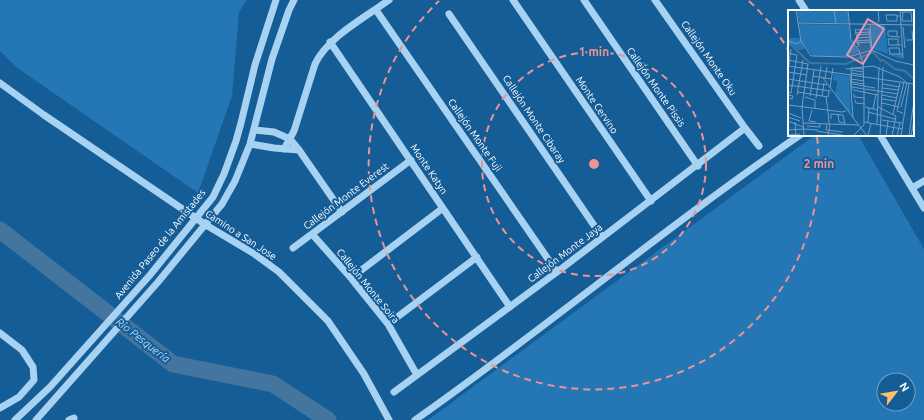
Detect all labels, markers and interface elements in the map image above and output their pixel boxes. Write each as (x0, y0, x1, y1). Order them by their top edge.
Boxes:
inset map (788, 10, 914, 136)
street label: Callejón Monte Oku (679, 18, 739, 98)
text: 1 min (579, 45, 609, 58)
street label: Callejón Monte Pissis (624, 45, 688, 129)
street label: Callejón Monte Cibaray (500, 73, 568, 165)
street label: Monte Cervino (574, 74, 620, 136)
street label: Callejón Monte Fuji (446, 97, 504, 173)
street label: Monte Katyn (408, 142, 450, 196)
centre of rings (587, 157, 601, 171)
text: 2 min (804, 157, 834, 170)
street label: Callejón Monte Everest (301, 160, 391, 232)
street label: Avenida Paseo de la Amistades (112, 187, 208, 301)
street label: Camino a San Jose (203, 208, 279, 262)
street label: Callejón Monte Jaya (526, 221, 604, 285)
street label: Callejón Monte Soira (335, 247, 401, 325)
water label: Río Pesquería (114, 315, 172, 365)
north arrow (876, 372, 916, 412)
text: N (897, 380, 912, 393)

